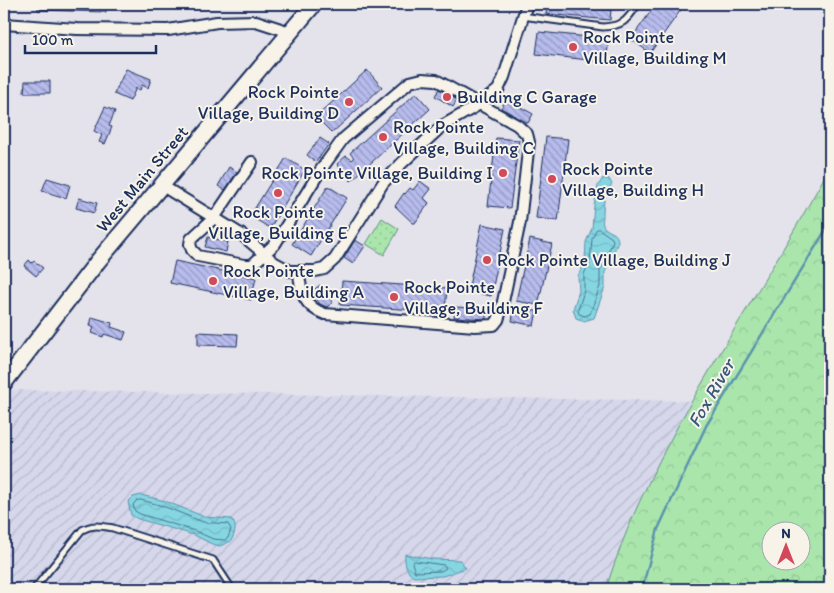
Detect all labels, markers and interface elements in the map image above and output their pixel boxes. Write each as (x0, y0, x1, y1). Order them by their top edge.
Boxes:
scale bar (25, 22, 156, 54)
place label: Rock Pointe Village, Building M (583, 26, 727, 69)
text: 100 m (32, 31, 74, 49)
marker: Rock Pointe Village, Building M (567, 41, 579, 53)
place label: Rock Pointe Village, Building D (198, 81, 339, 124)
place label: Building C Garage (457, 86, 597, 108)
marker: Building C Garage (441, 91, 453, 103)
marker: Rock Pointe Village, Building D (343, 96, 355, 108)
place label: Rock Pointe Village, Building C (393, 116, 534, 159)
street label: West Main Street (91, 121, 193, 237)
marker: Rock Pointe Village, Building C (377, 131, 389, 143)
place label: Rock Pointe Village, Building H (562, 158, 704, 201)
place label: Rock Pointe Village, Building I (261, 162, 493, 184)
marker: Rock Pointe Village, Building I (497, 167, 509, 179)
marker: Rock Pointe Village, Building H (546, 173, 558, 185)
marker: Rock Pointe Village, Building E (272, 187, 284, 199)
place label: Rock Pointe Village, Building E (208, 201, 348, 244)
place label: Rock Pointe Village, Building J (497, 249, 731, 271)
marker: Rock Pointe Village, Building J (481, 254, 493, 266)
place label: Rock Pointe Village, Building A (223, 260, 364, 303)
marker: Rock Pointe Village, Building A (207, 275, 219, 287)
place label: Rock Pointe Village, Building F (404, 276, 543, 319)
marker: Rock Pointe Village, Building F (388, 291, 400, 303)
water label: Fox River (682, 353, 741, 431)
north arrow (762, 520, 812, 570)
text: N (781, 525, 791, 542)

